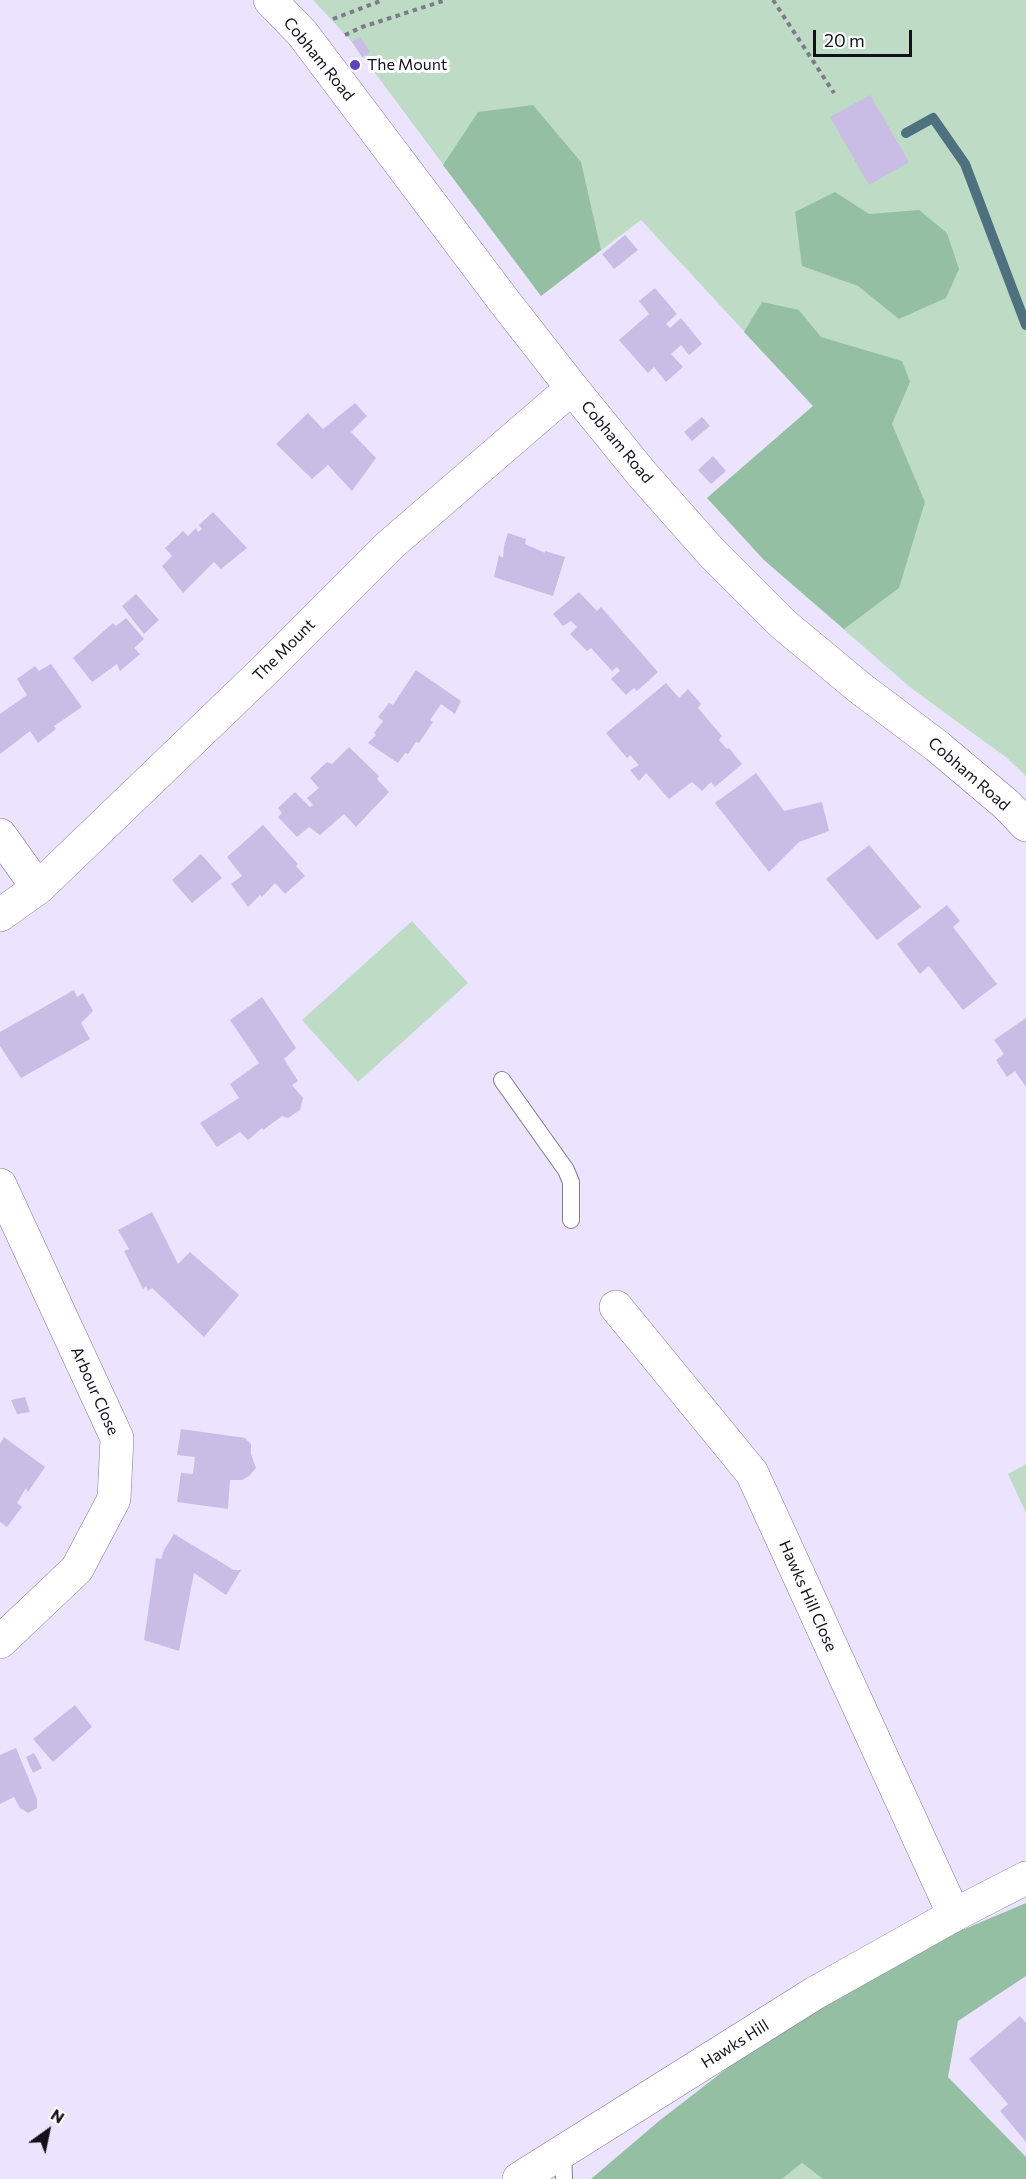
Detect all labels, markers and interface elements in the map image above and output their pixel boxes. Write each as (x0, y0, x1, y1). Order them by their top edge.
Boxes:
street label: Cobham Road (279, 13, 359, 105)
scale bar (816, 18, 915, 56)
text: 20 m (824, 29, 865, 51)
place label: The Mount (367, 55, 447, 75)
marker: The Mount (348, 58, 362, 72)
street label: Cobham Road (577, 397, 657, 487)
street label: The Mount (249, 615, 319, 685)
street label: Cobham Road (924, 733, 1014, 815)
street label: Arbour Close (67, 1344, 123, 1438)
street label: Hawks Hill Close (775, 1538, 841, 1654)
street label: Hawks Hill (698, 2016, 772, 2072)
north arrow (18, 2101, 78, 2161)
text: N (48, 2104, 68, 2127)

